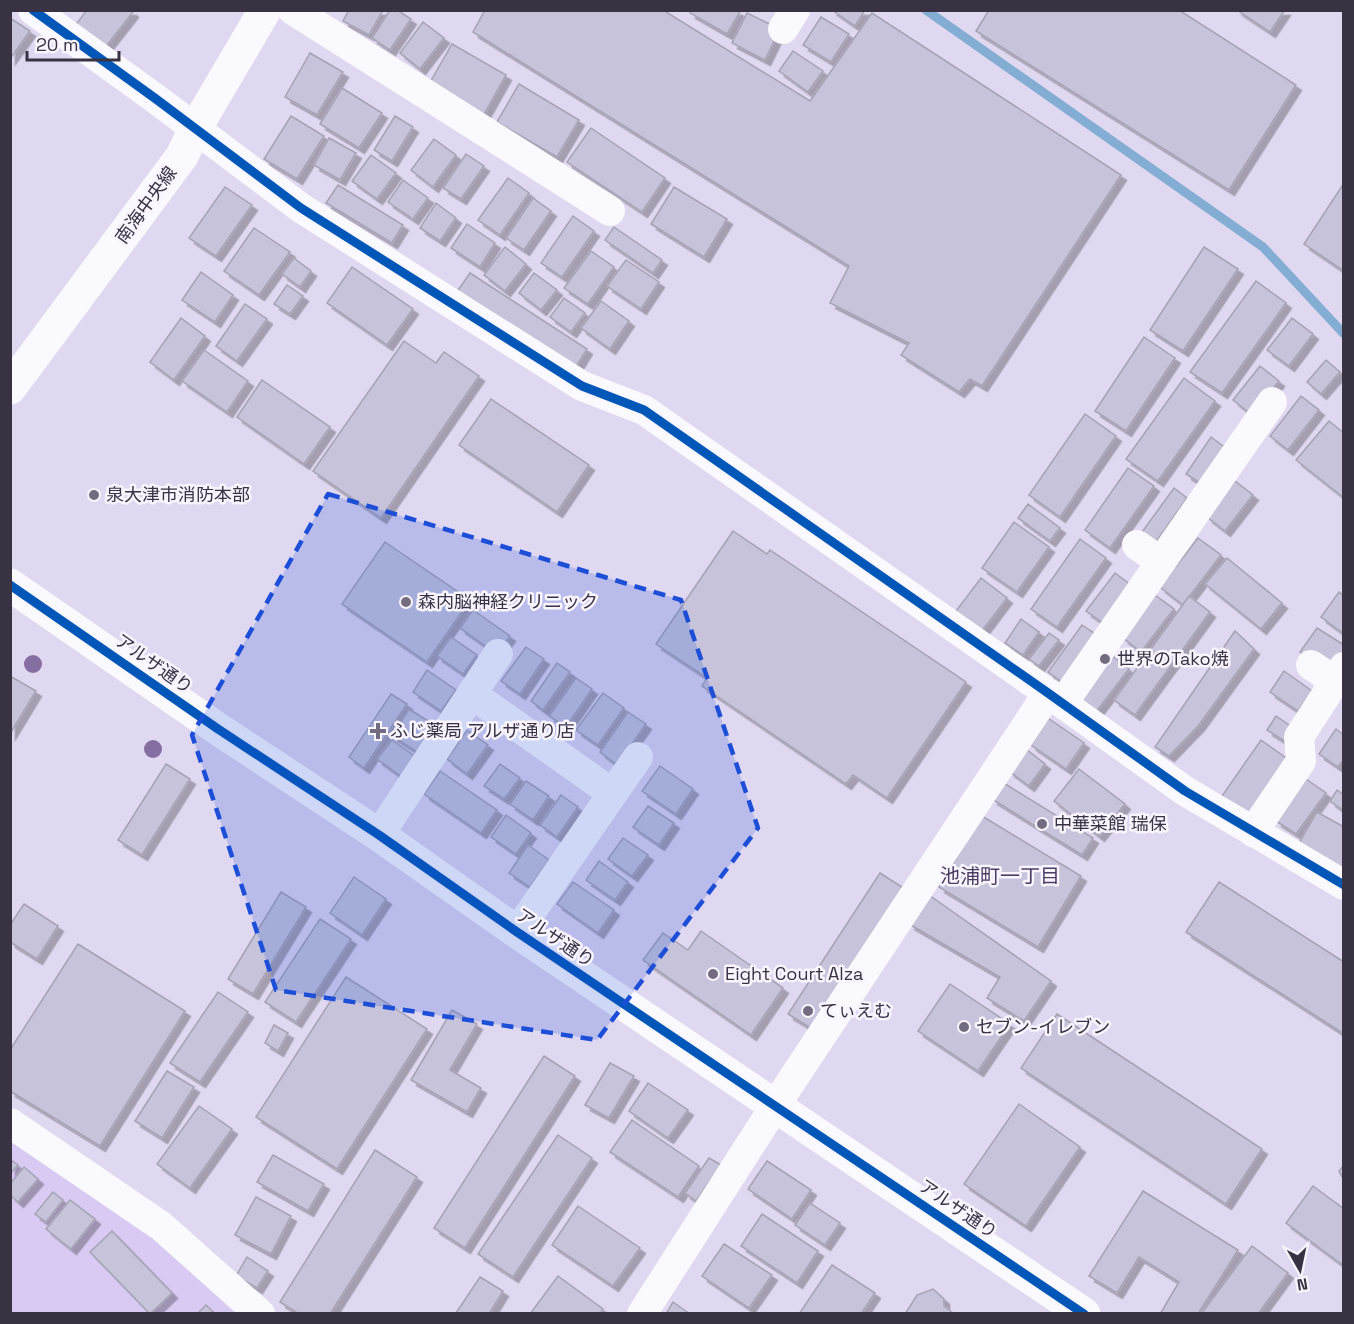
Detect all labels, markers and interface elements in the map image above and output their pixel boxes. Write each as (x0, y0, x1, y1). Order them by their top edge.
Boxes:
scale bar (27, 24, 118, 62)
text: 20 m (36, 33, 79, 56)
street label: 南海中央線 (110, 162, 181, 248)
place label: 泉大津市消防本部 (106, 483, 250, 506)
marker: 泉大津市消防本部 (87, 488, 101, 502)
place label: 森内脳神経クリニック (418, 590, 598, 613)
marker: 森内脳神経クリニック (399, 595, 413, 609)
street label: アルザ通り (111, 628, 198, 699)
place label: 世界のTako焼 (1117, 647, 1229, 670)
marker: 世界のTako焼 (1098, 652, 1112, 666)
place label: ふじ薬局 アルザ通り店 (390, 719, 574, 742)
marker: ふじ薬局 アルザ通り店 (371, 724, 385, 738)
place label: 中華菜館 瑞保 (1054, 812, 1167, 835)
marker: 中華菜館 瑞保 (1035, 817, 1049, 831)
district label: 池浦町一丁目 (940, 863, 1060, 889)
street label: アルザ通り (512, 903, 599, 972)
place label: Eight Court Alza (725, 962, 863, 985)
marker: Eight Court Alza (706, 967, 720, 981)
place label: てぃえむ (820, 999, 892, 1022)
marker: てぃえむ (801, 1004, 815, 1018)
place label: セブン-イレブン (976, 1015, 1110, 1038)
marker: セブン-イレブン (957, 1020, 971, 1034)
street label: アルザ通り (915, 1174, 1002, 1243)
north arrow (1270, 1240, 1330, 1300)
text: N (1295, 1273, 1309, 1296)

